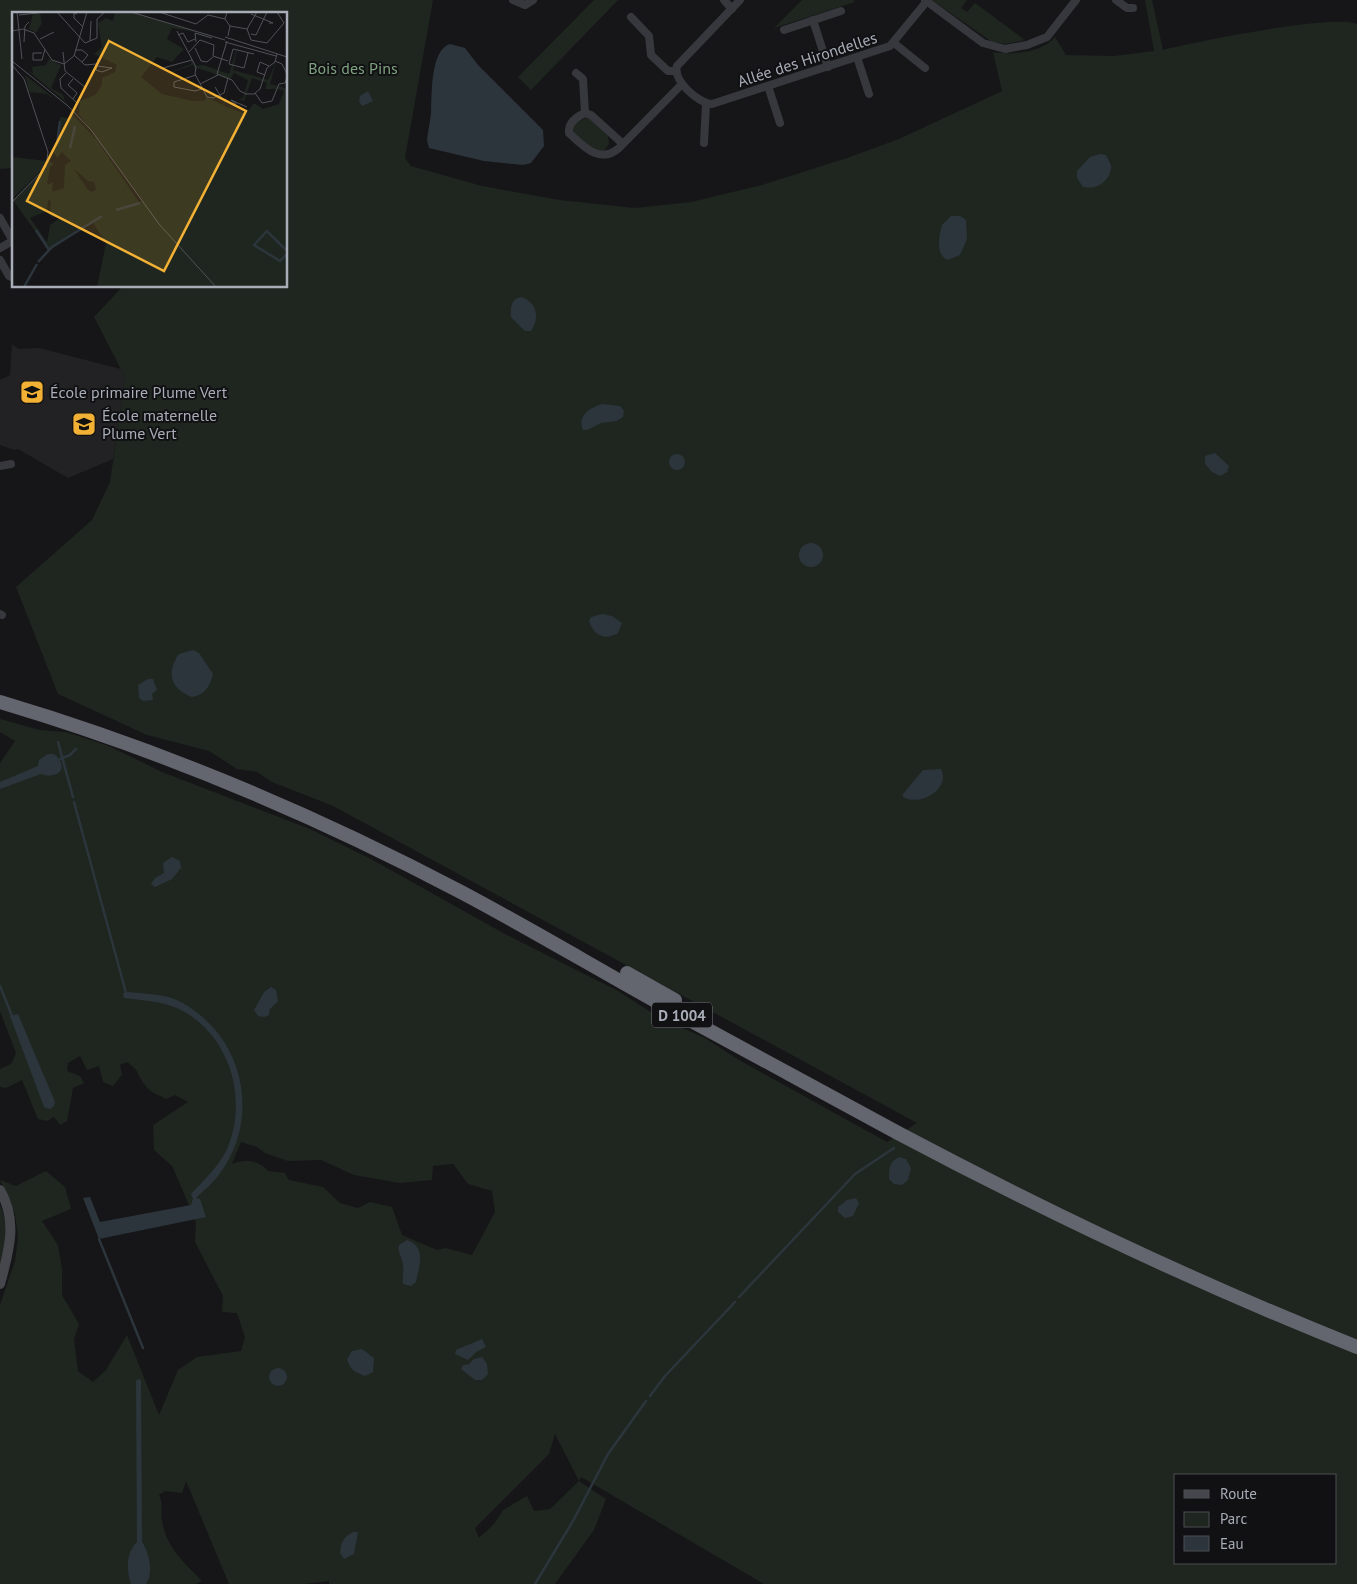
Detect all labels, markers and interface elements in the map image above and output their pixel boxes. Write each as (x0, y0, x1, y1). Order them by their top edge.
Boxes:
inset map (12, 12, 288, 288)
street label: Allée des Hirondelles (735, 27, 880, 91)
park label: Bois des Pins (308, 58, 398, 78)
school or university icon: École primaire Plume Vert (19, 379, 45, 405)
place label: École primaire Plume Vert (50, 382, 228, 402)
place label: École maternelle Plume Vert (102, 405, 217, 443)
school or university icon: École maternelle Plume Vert (71, 411, 97, 437)
road number: D 1004 (652, 1002, 712, 1028)
legend (1174, 1474, 1337, 1564)
text: Route (1220, 1484, 1257, 1503)
text: Parc (1220, 1509, 1247, 1528)
text: Eau (1220, 1534, 1244, 1553)

